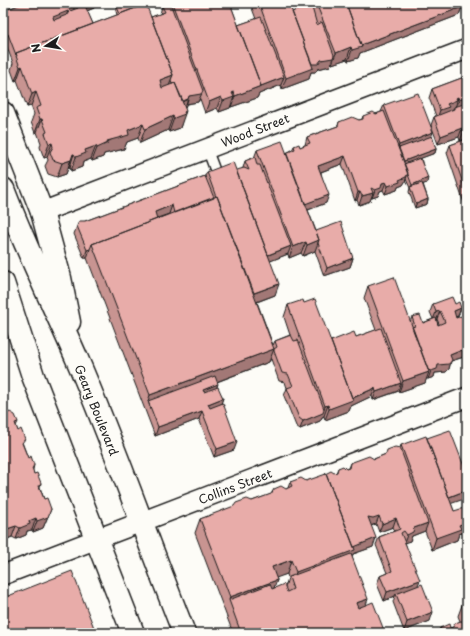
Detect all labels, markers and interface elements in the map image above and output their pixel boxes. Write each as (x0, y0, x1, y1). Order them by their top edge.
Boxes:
north arrow (26, 26, 66, 66)
text: N (26, 42, 45, 54)
street label: Wood Street (218, 109, 292, 151)
street label: Geary Boulevard (71, 362, 124, 459)
street label: Collins Street (196, 464, 275, 508)

